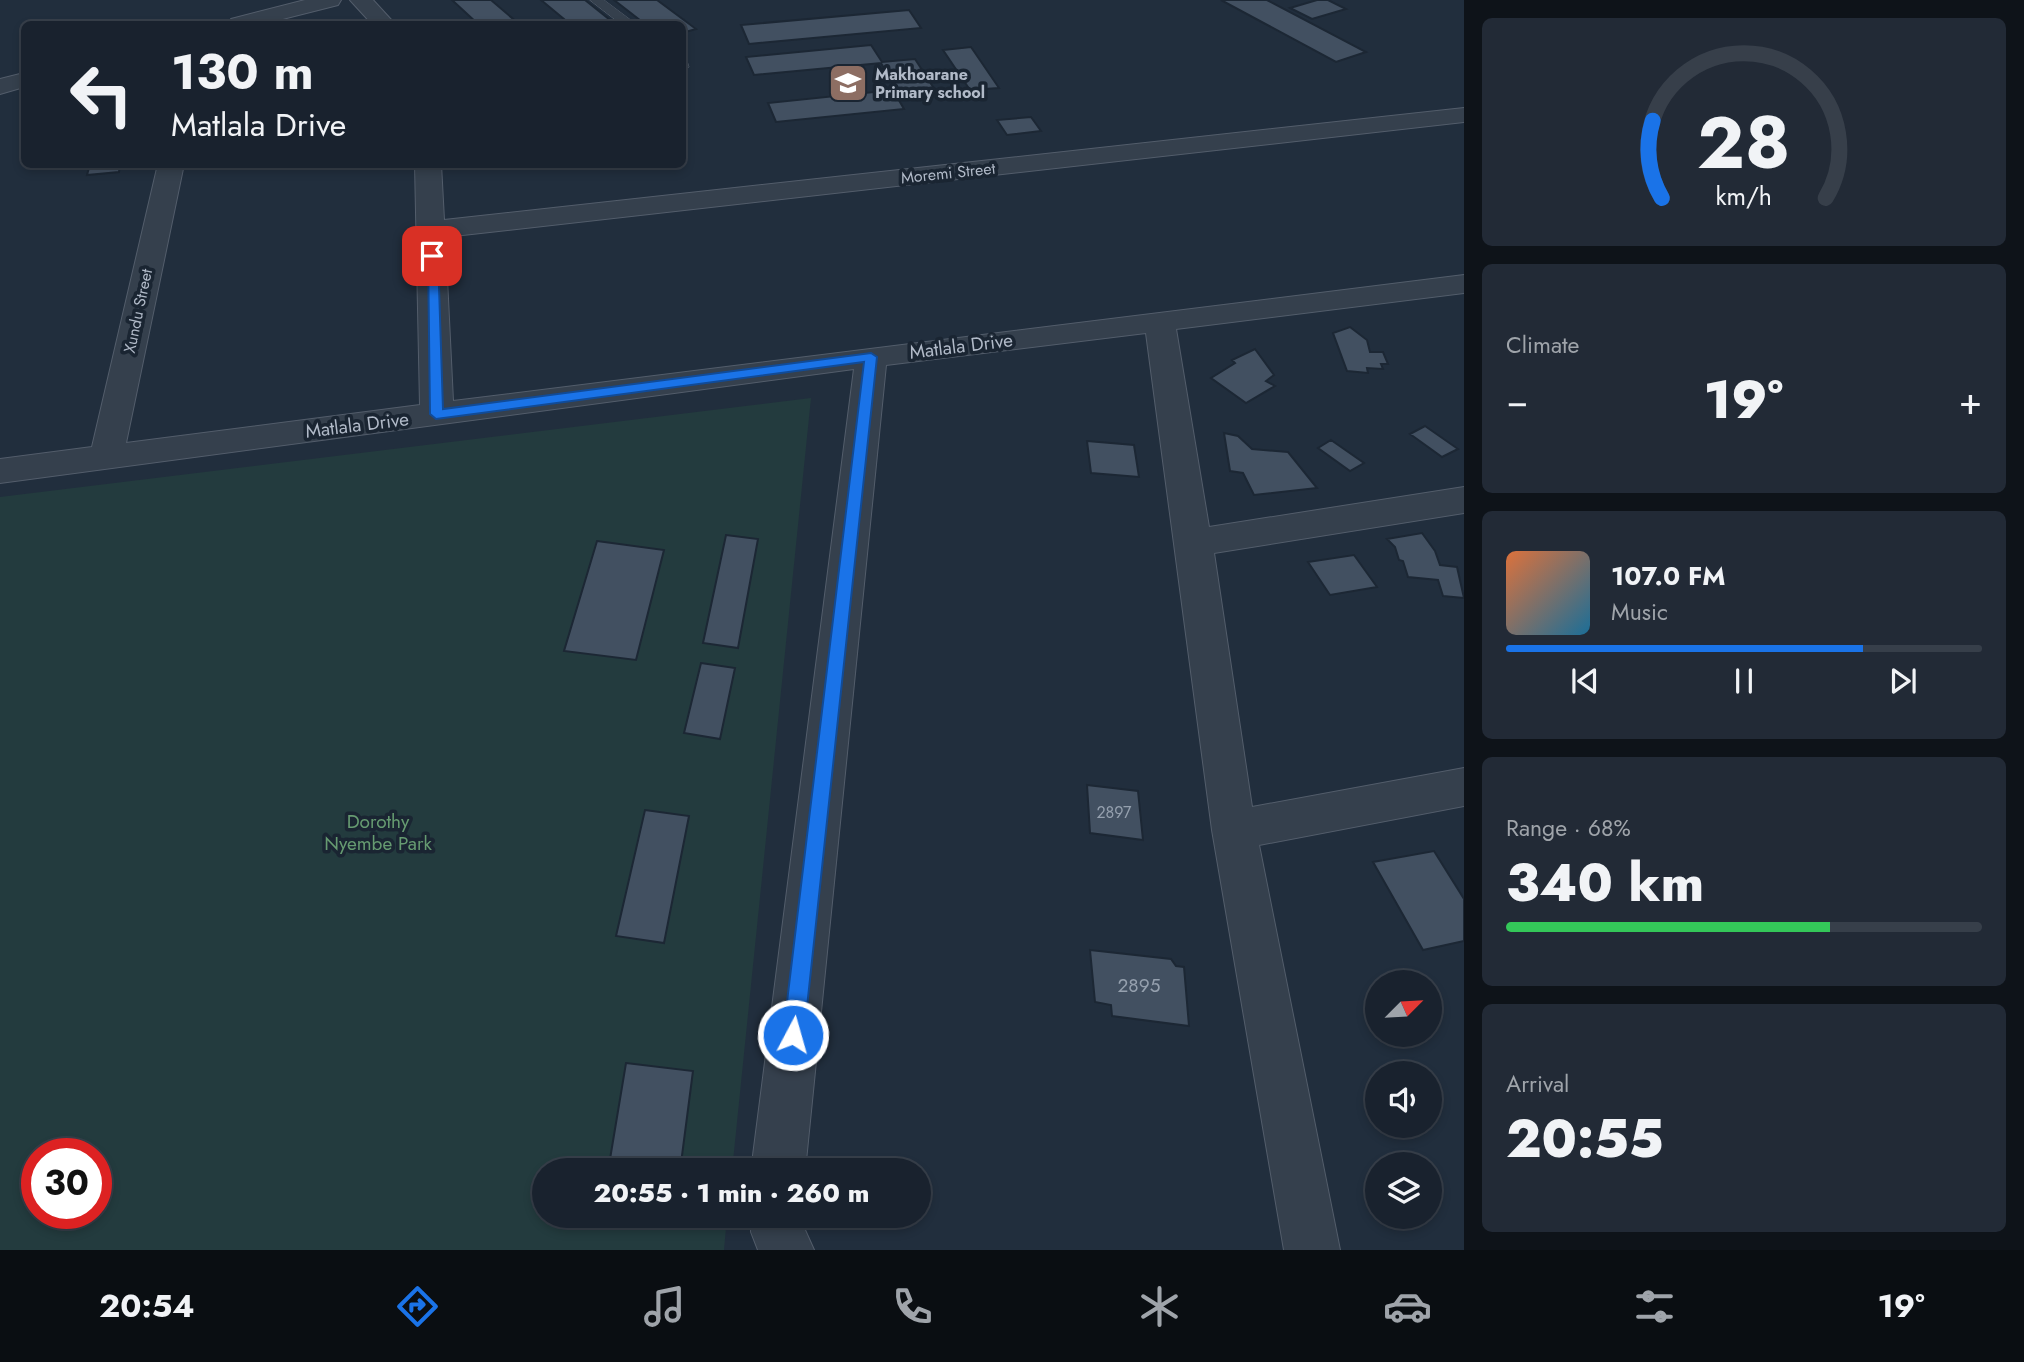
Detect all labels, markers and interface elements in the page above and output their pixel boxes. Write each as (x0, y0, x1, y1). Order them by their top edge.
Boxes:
text: 130 m (171, 37, 314, 107)
icon: left (56, 49, 147, 140)
school or university icon: Makhoarane Primary school (827, 62, 869, 104)
place label: Makhoarane Primary school (875, 63, 985, 104)
text: 28 (1697, 91, 1791, 196)
text: Matlala Drive (171, 102, 346, 148)
street label: Moremi Street (900, 157, 996, 189)
text: km/h (1716, 178, 1772, 214)
pin (402, 226, 462, 286)
icon: arrive (413, 237, 451, 275)
street label: Xundu Street (118, 267, 158, 355)
street label: Matlala Drive (908, 326, 1014, 366)
text: Climate (1506, 328, 1579, 362)
text: 19° (1704, 362, 1783, 438)
text: − (1506, 373, 1528, 428)
text: + (1959, 373, 1982, 428)
street label: Matlala Drive (304, 405, 410, 445)
text: 107.0 FM (1611, 557, 1725, 595)
text: Music (1611, 595, 1668, 629)
icon: previous (1566, 662, 1604, 700)
icon: pause (1725, 662, 1763, 700)
icon: next (1884, 662, 1922, 700)
house number: 2897 (1097, 801, 1132, 824)
park label: Dorothy Nyembe Park (324, 808, 432, 857)
text: Range · 68% (1506, 811, 1631, 845)
text: 340 km (1506, 845, 1704, 921)
north arrow (1365, 970, 1442, 1046)
map controls (1365, 970, 1442, 1229)
house number: 2895 (1118, 972, 1160, 999)
position arrow (756, 998, 830, 1072)
button: sound (1365, 1061, 1442, 1138)
text: Arrival (1506, 1067, 1569, 1101)
text: 20:55 (1506, 1101, 1664, 1177)
speed limit sign: 30 (21, 1138, 112, 1229)
button: layers (1365, 1152, 1442, 1229)
text: 20:55 · 1 min · 260 m (594, 1174, 869, 1212)
icon: directions (393, 1282, 442, 1331)
icon: music (640, 1282, 689, 1331)
icon: phone (888, 1282, 937, 1331)
icon: climate (1135, 1282, 1184, 1331)
icon: car (1383, 1282, 1432, 1331)
icon: filters (1630, 1282, 1679, 1331)
text: 20:54 (99, 1283, 195, 1329)
text: 19° (1878, 1283, 1925, 1329)

